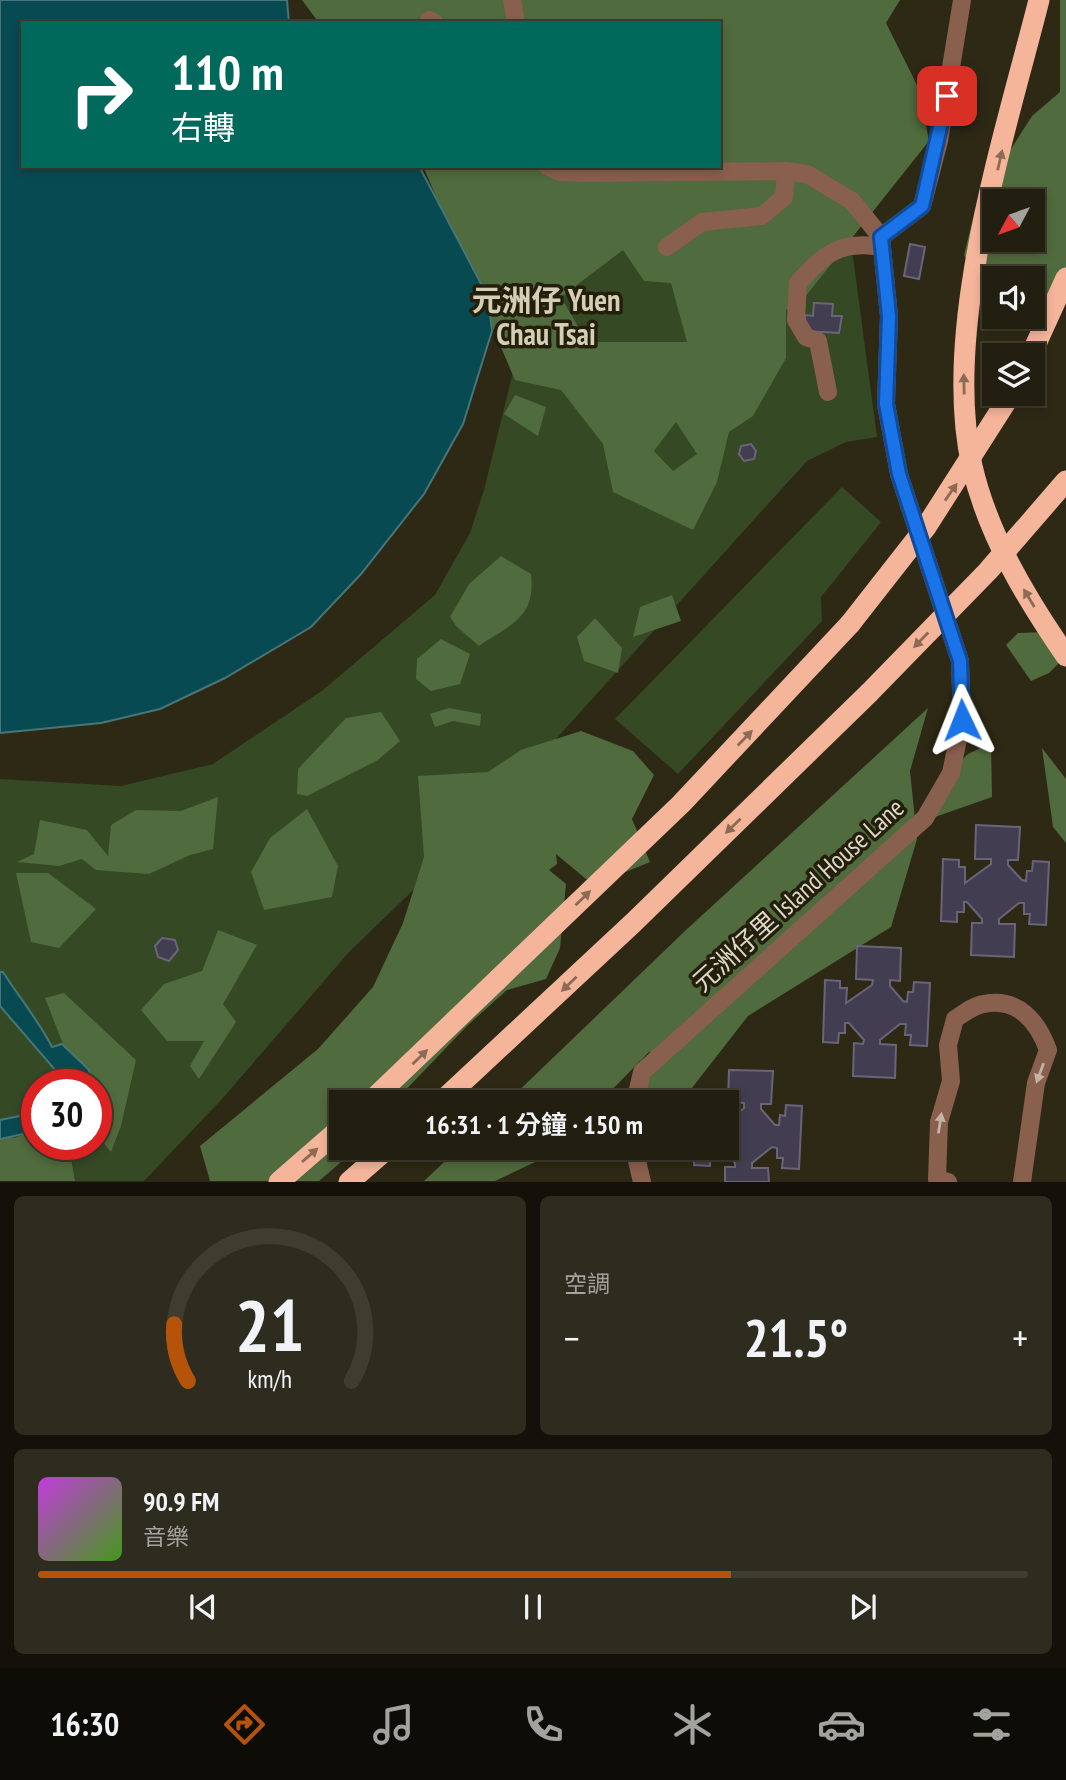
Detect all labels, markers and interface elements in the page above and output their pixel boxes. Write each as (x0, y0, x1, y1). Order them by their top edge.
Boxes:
text: 110 m (171, 40, 284, 104)
icon: right (56, 49, 147, 140)
pin (917, 66, 977, 126)
icon: arrive (928, 77, 966, 115)
text: 右轉 (171, 106, 235, 148)
one-way arrow (994, 149, 1005, 171)
north arrow (982, 189, 1045, 252)
map controls (982, 189, 1045, 406)
button: sound (982, 266, 1045, 329)
district label: 元洲仔 Yuen Chau Tsai (472, 280, 620, 353)
button: layers (982, 343, 1045, 406)
one-way arrow (959, 373, 970, 395)
one-way arrow (944, 483, 958, 501)
one-way arrow (1023, 589, 1035, 608)
one-way arrow (913, 632, 930, 649)
position arrow (925, 683, 999, 757)
one-way arrow (736, 730, 752, 747)
street label: 元洲仔里 Island House Lane (685, 791, 910, 998)
one-way arrow (725, 817, 741, 834)
one-way arrow (575, 890, 592, 907)
one-way arrow (561, 976, 578, 992)
one-way arrow (411, 1049, 428, 1065)
one-way arrow (1034, 1063, 1045, 1084)
speed limit sign: 30 (21, 1069, 112, 1160)
text: 16:31 · 1 分鐘 · 150 m (425, 1108, 643, 1141)
one-way arrow (935, 1112, 946, 1134)
one-way arrow (302, 1148, 319, 1163)
text: 空調 (564, 1269, 610, 1298)
text: 21 (235, 1278, 305, 1372)
text: 21.5° (744, 1304, 848, 1371)
text: − (564, 1313, 580, 1362)
text: + (1012, 1313, 1028, 1362)
text: km/h (248, 1363, 292, 1395)
text: 90.9 FM (143, 1485, 219, 1518)
text: 音樂 (143, 1522, 189, 1551)
icon: previous (184, 1588, 222, 1626)
icon: pause (514, 1588, 552, 1626)
icon: next (844, 1588, 882, 1626)
icon: directions (220, 1700, 269, 1749)
icon: music (369, 1700, 418, 1749)
icon: phone (519, 1700, 568, 1749)
icon: climate (668, 1700, 717, 1749)
icon: car (817, 1700, 866, 1749)
icon: filters (967, 1700, 1016, 1749)
text: 16:30 (50, 1703, 119, 1745)

